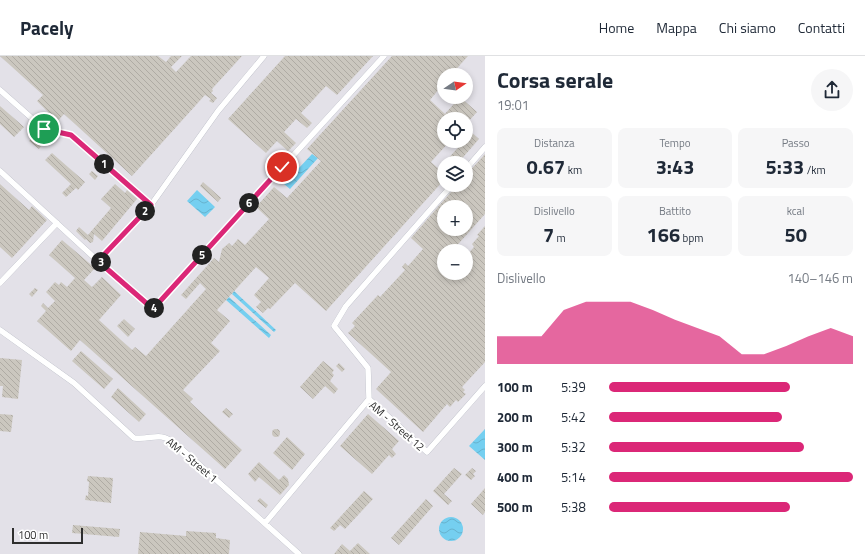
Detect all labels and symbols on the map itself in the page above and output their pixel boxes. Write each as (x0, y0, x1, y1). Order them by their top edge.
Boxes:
north arrow (437, 68, 473, 104)
pin (27, 112, 61, 146)
pin (265, 150, 299, 184)
pin: 1 (94, 154, 114, 174)
pin: 6 (239, 193, 259, 213)
pin: 2 (135, 201, 155, 221)
pin: 5 (192, 245, 212, 265)
pin: 3 (91, 252, 111, 272)
pin: 4 (144, 298, 164, 318)
street label: AM - Street 12 (366, 397, 428, 455)
street label: AM - Street 1 (163, 434, 221, 486)
scale bar (12, 526, 83, 545)

